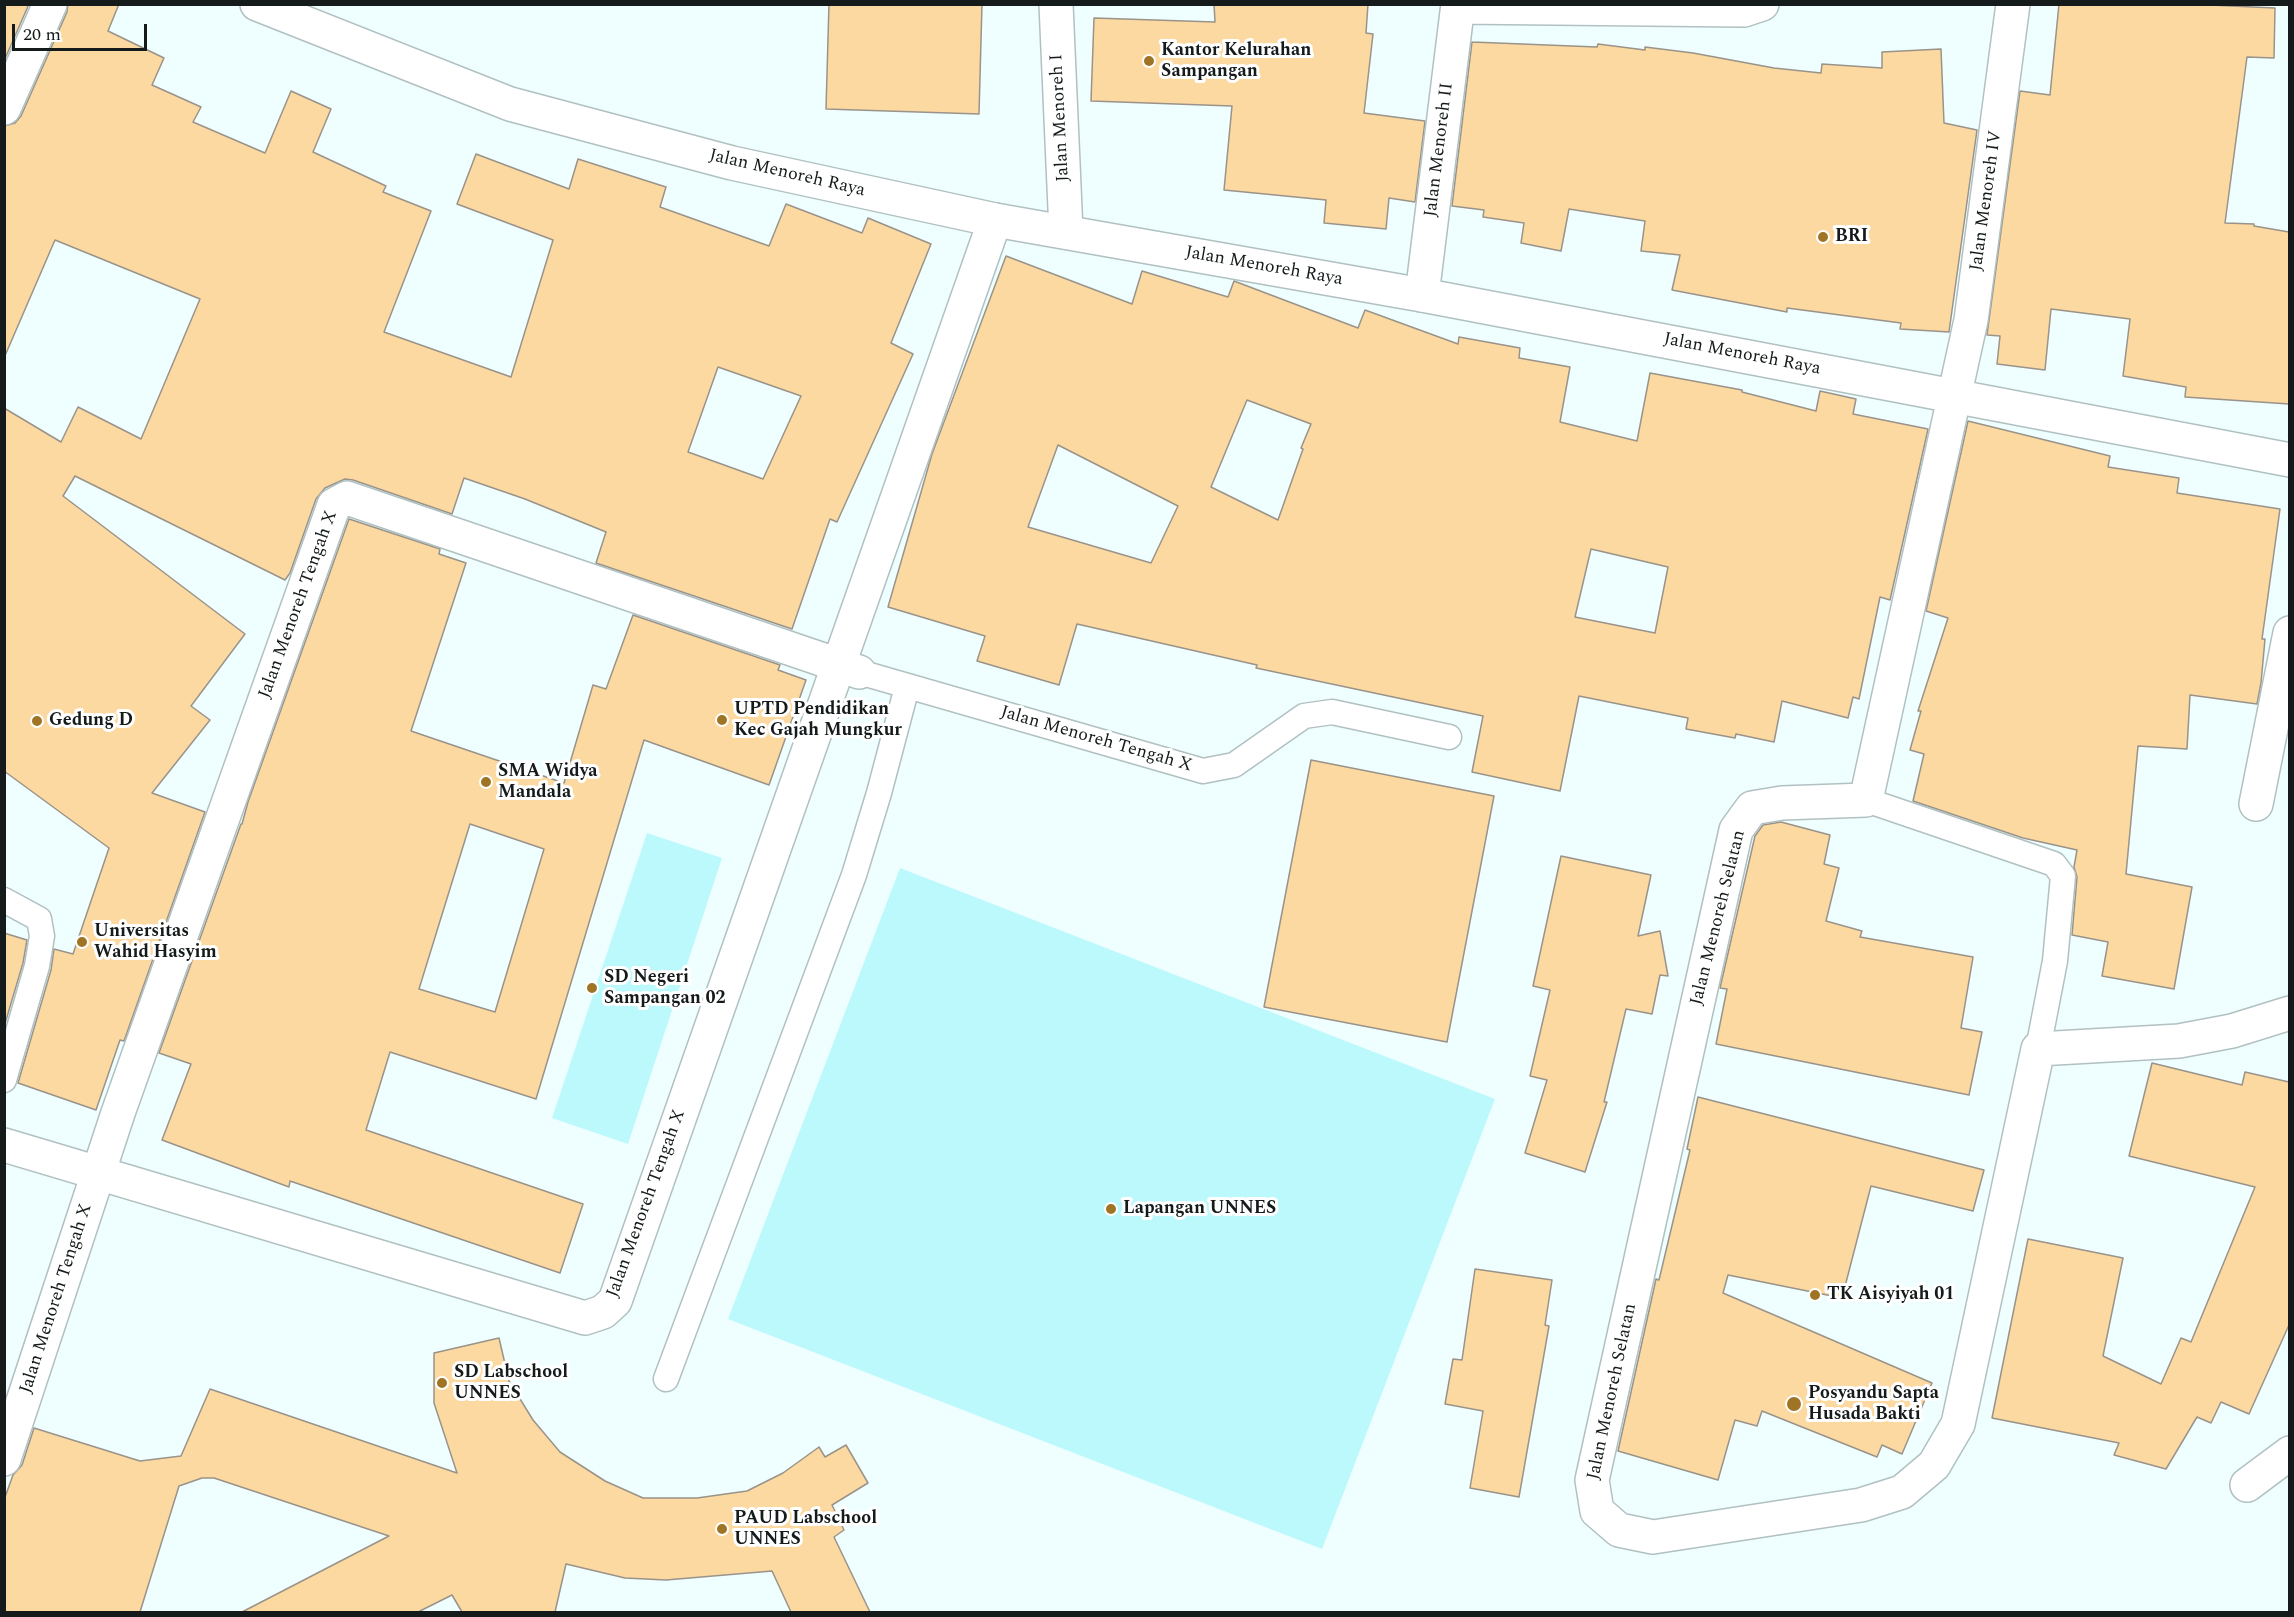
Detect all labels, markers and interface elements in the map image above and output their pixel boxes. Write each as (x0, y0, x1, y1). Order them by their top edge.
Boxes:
scale bar (15, 12, 150, 50)
text: 20 m (23, 21, 61, 48)
place label: Kantor Kelurahan Sampangan (1161, 40, 1311, 82)
street label: Jalan Menoreh I (1047, 53, 1075, 183)
marker: Kantor Kelurahan Sampangan (1142, 54, 1156, 68)
street label: Jalan Menoreh II (1421, 82, 1459, 218)
street label: Jalan Menoreh IV (1966, 129, 2008, 273)
street label: Jalan Menoreh Raya (707, 146, 867, 202)
place label: BRI (1835, 226, 1868, 248)
marker: BRI (1816, 230, 1830, 244)
street label: Jalan Menoreh Raya (1184, 243, 1344, 291)
street label: Jalan Menoreh Raya (1662, 329, 1822, 381)
street label: Jalan Menoreh Tengah X (255, 508, 343, 702)
place label: UPTD Pendidikan Kec Gajah Mungkur (734, 699, 902, 742)
street label: Jalan Menoreh Tengah X (998, 702, 1194, 778)
place label: Gedung D (49, 710, 133, 732)
marker: UPTD Pendidikan Kec Gajah Mungkur (715, 713, 729, 727)
marker: Gedung D (30, 714, 44, 728)
place label: SMA Widya Mandala (498, 761, 598, 804)
marker: SMA Widya Mandala (479, 775, 493, 789)
street label: Jalan Menoreh Selatan (1687, 828, 1751, 1008)
place label: Universitas Wahid Hasyim (94, 921, 217, 964)
marker: Universitas Wahid Hasyim (75, 935, 89, 949)
place label: SD Negeri Sampangan 02 (604, 967, 726, 1010)
marker: SD Negeri Sampangan 02 (585, 981, 599, 995)
street label: Jalan Menoreh Tengah X (603, 1107, 691, 1301)
place label: Lapangan UNNES (1123, 1198, 1276, 1220)
street label: Jalan Menoreh Tengah X (16, 1201, 98, 1397)
marker: Lapangan UNNES (1104, 1202, 1118, 1216)
place label: TK Aisyiyah 01 (1827, 1284, 1954, 1306)
marker: TK Aisyiyah 01 (1808, 1288, 1822, 1302)
street label: Jalan Menoreh Selatan (1584, 1302, 1642, 1482)
place label: SD Labschool UNNES (454, 1362, 568, 1404)
marker: SD Labschool UNNES (435, 1376, 449, 1390)
place label: Posyandu Sapta Husada Bakti (1808, 1383, 1939, 1426)
marker: Posyandu Sapta Husada Bakti (1785, 1395, 1803, 1413)
place label: PAUD Labschool UNNES (734, 1508, 877, 1550)
marker: PAUD Labschool UNNES (715, 1522, 729, 1536)

